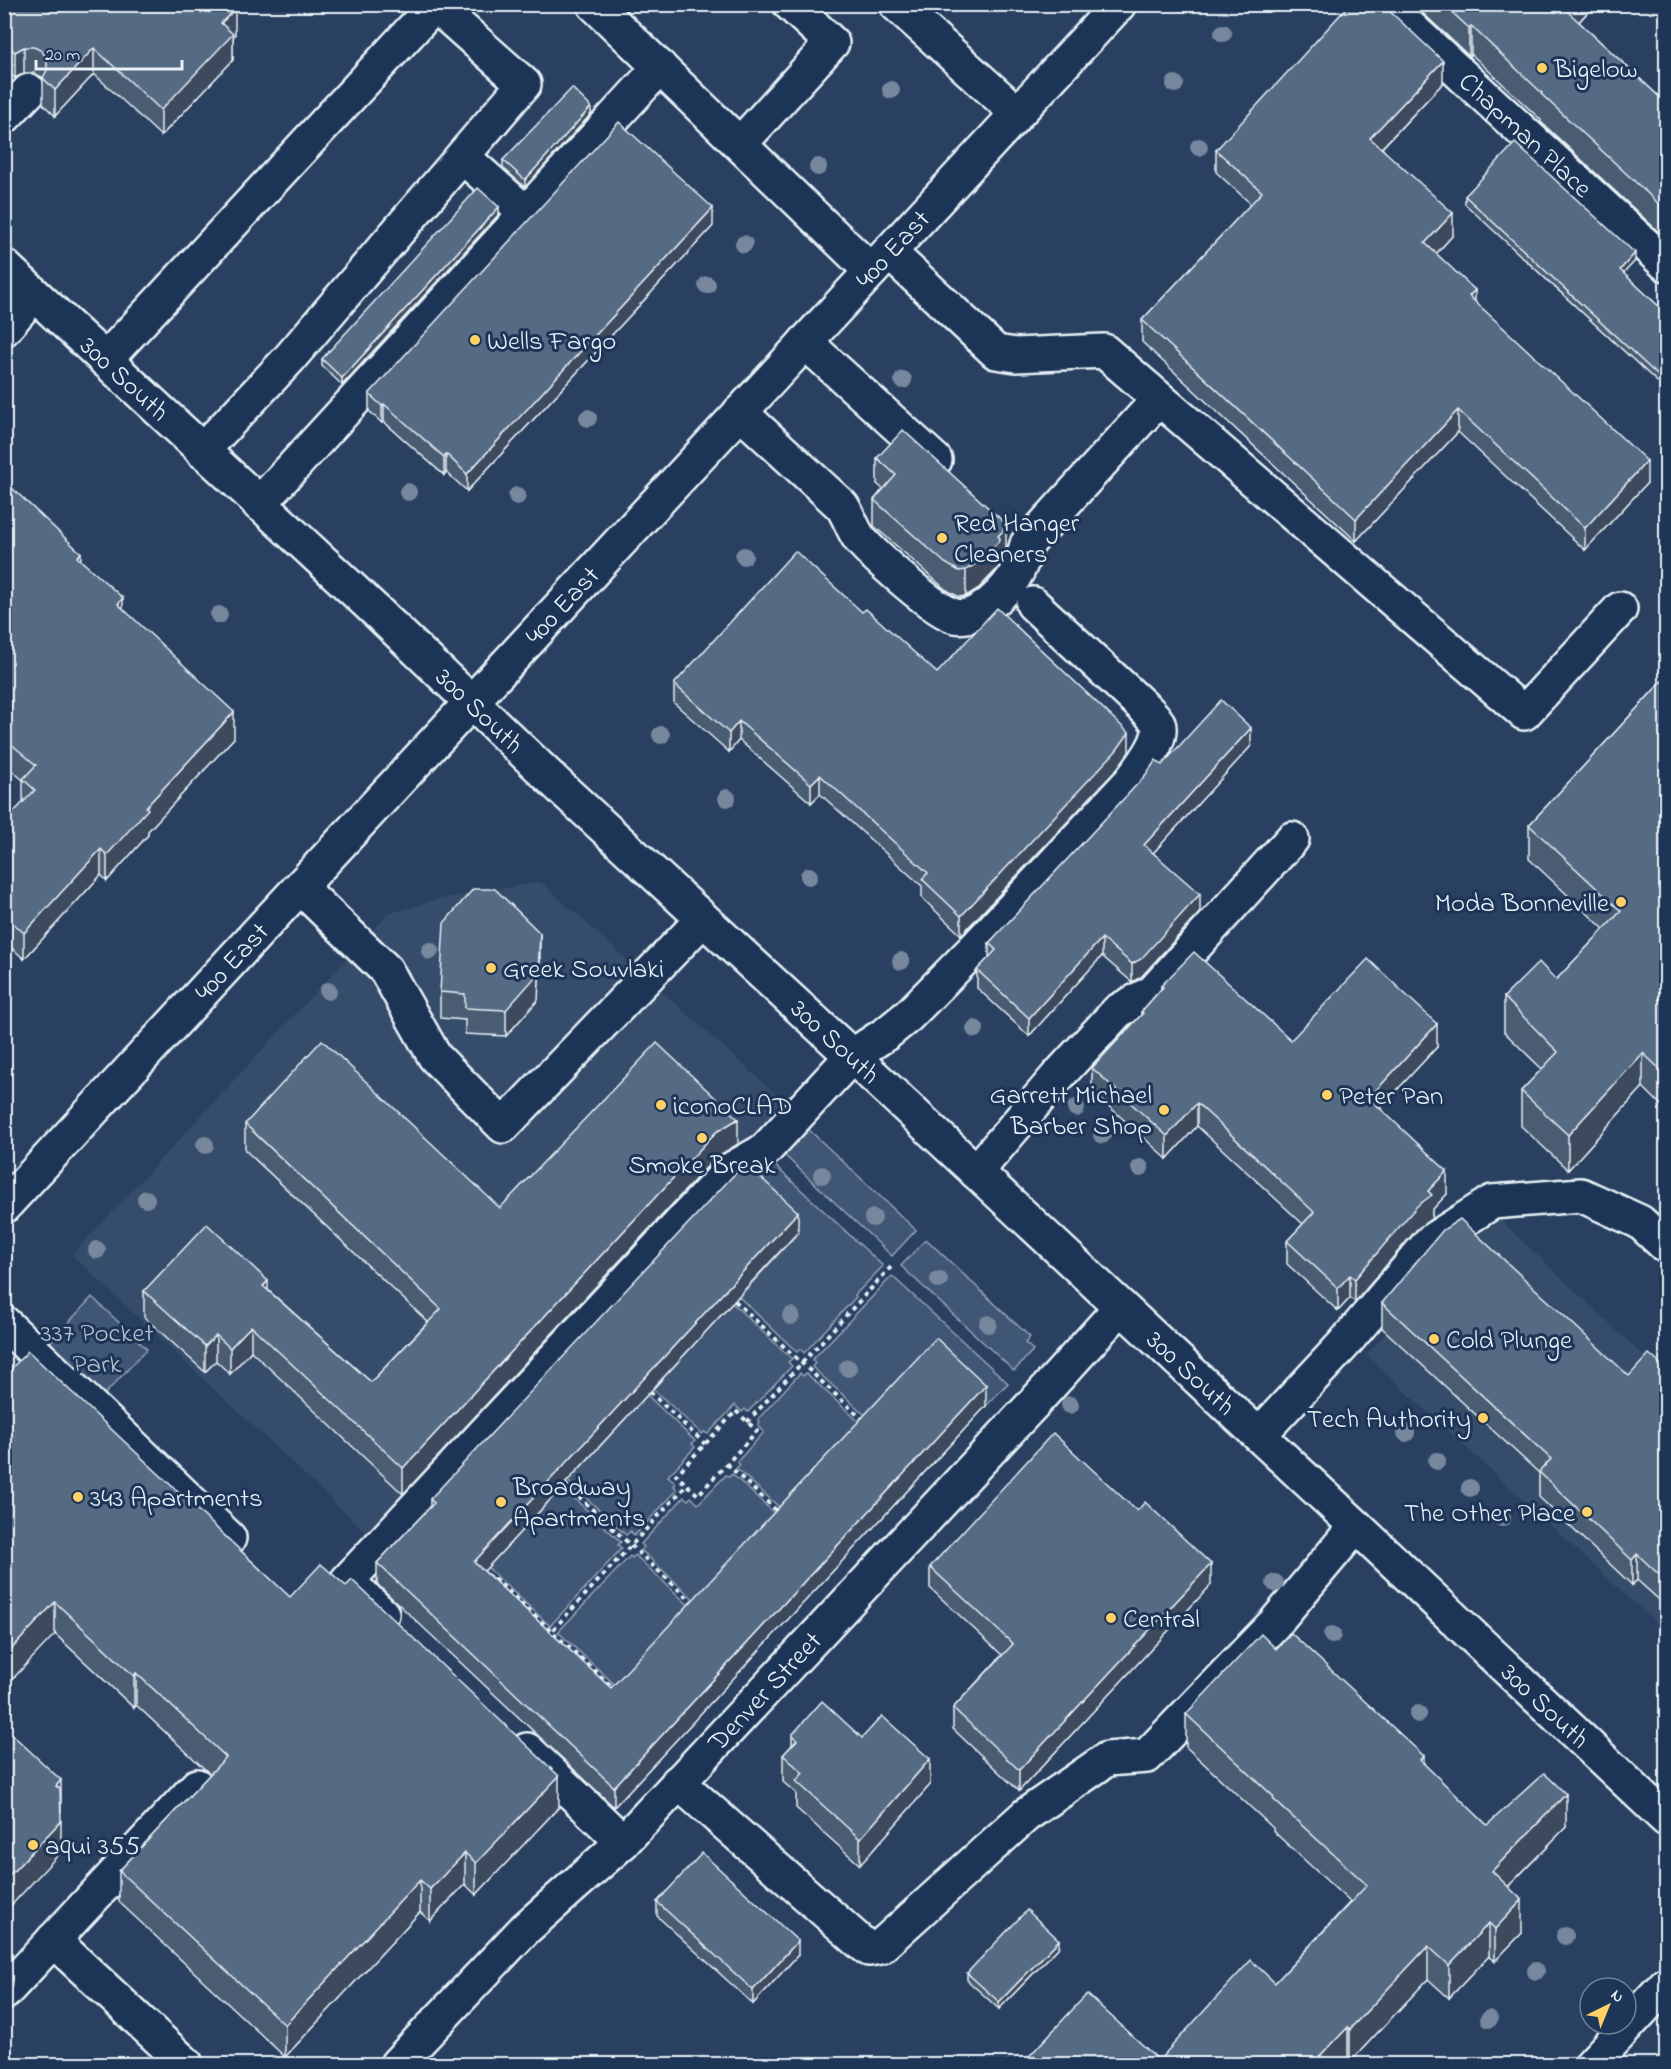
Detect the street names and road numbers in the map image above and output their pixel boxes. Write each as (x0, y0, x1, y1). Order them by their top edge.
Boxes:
street label: Chapman Place (1449, 64, 1600, 209)
street label: 400 East (847, 202, 941, 298)
street label: 300 South (70, 328, 177, 432)
street label: 400 East (517, 558, 610, 655)
street label: 300 South (425, 660, 531, 764)
street label: 400 East (186, 915, 280, 1011)
street label: 300 South (781, 991, 888, 1095)
street label: 300 South (1136, 1323, 1243, 1426)
street label: Denver Street (699, 1624, 832, 1762)
street label: 300 South (1491, 1655, 1597, 1759)

